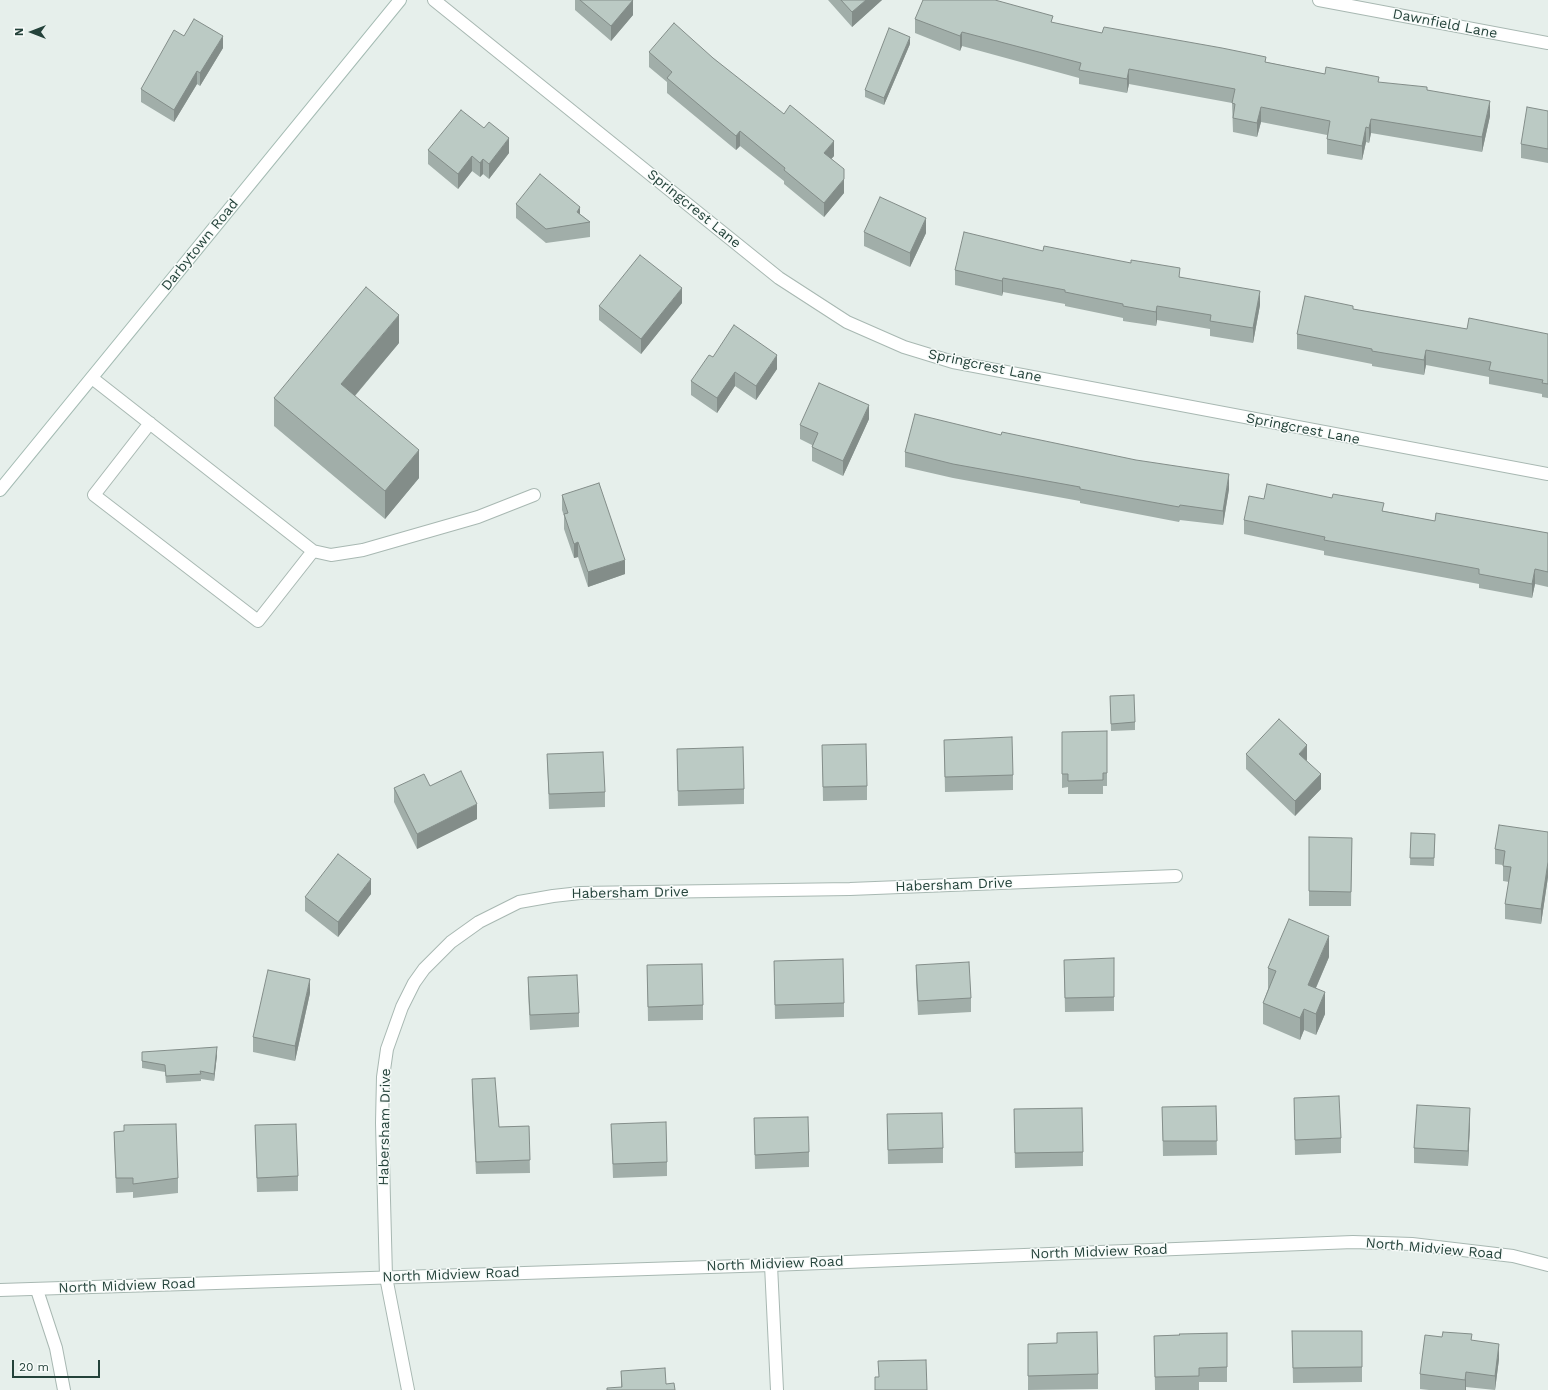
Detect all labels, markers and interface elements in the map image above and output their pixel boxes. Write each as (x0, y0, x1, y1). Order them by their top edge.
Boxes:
street label: Dawnfield Lane (1391, 6, 1499, 42)
north arrow (12, 12, 52, 52)
text: N (13, 28, 26, 36)
street label: Springcrest Lane (644, 166, 744, 252)
street label: Darbytown Road (158, 196, 242, 294)
street label: Springcrest Lane (927, 346, 1043, 386)
street label: Springcrest Lane (1245, 410, 1361, 448)
street label: Habersham Drive (895, 875, 1013, 895)
street label: Habersham Drive (571, 884, 689, 902)
street label: Habersham Drive (376, 1068, 394, 1186)
street label: North Midview Road (1365, 1235, 1503, 1263)
street label: North Midview Road (1030, 1241, 1168, 1263)
street label: North Midview Road (706, 1253, 844, 1275)
street label: North Midview Road (382, 1264, 520, 1286)
street label: North Midview Road (58, 1275, 196, 1297)
scale bar (14, 1352, 102, 1378)
text: 20 m (19, 1360, 49, 1374)

